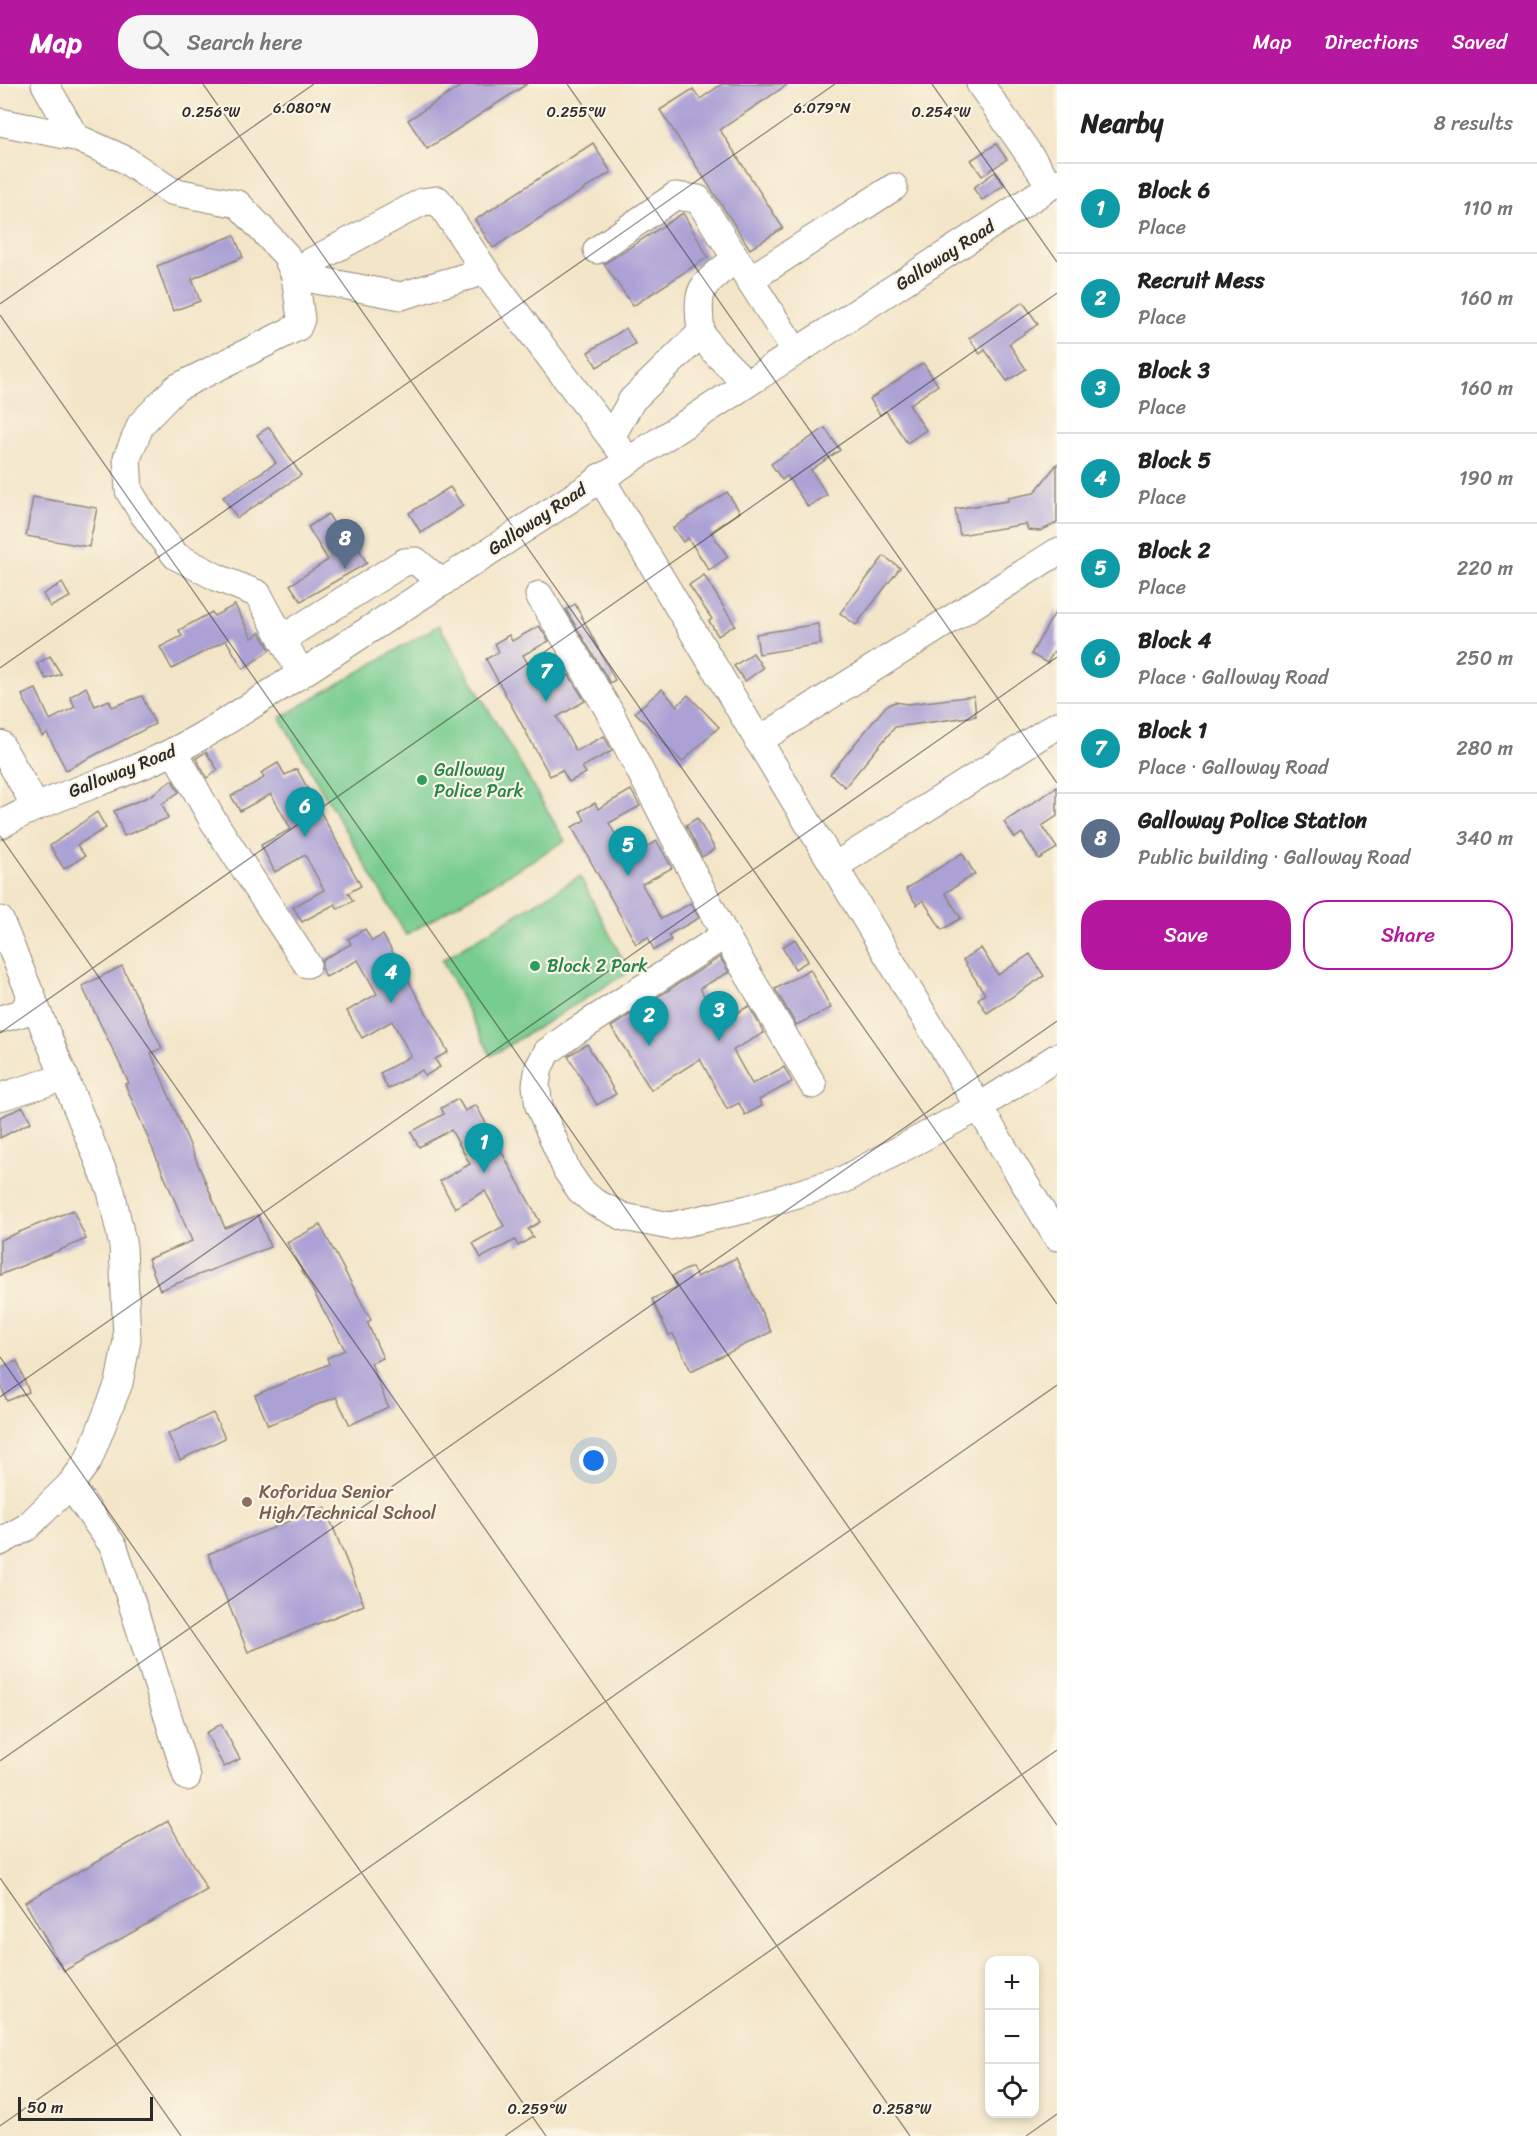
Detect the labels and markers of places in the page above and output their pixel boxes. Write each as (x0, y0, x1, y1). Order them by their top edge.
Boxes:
pin: 8 (326, 520, 364, 569)
pin: 7 (526, 652, 566, 702)
place label: Galloway Police Park (434, 754, 524, 807)
marker: Galloway Police Park (415, 773, 429, 787)
pin: 6 (286, 788, 324, 837)
pin: 5 (608, 826, 648, 876)
place label: Block 2 Park (547, 950, 648, 982)
pin: 4 (372, 954, 410, 1003)
marker: Block 2 Park (528, 959, 542, 973)
pin: 3 (700, 992, 738, 1041)
pin: 2 (630, 996, 668, 1046)
pin: 1 (464, 1124, 504, 1173)
place label: Koforidua Senior High/Technical School (259, 1476, 437, 1529)
marker: Koforidua Senior High/Technical School (240, 1495, 254, 1509)

